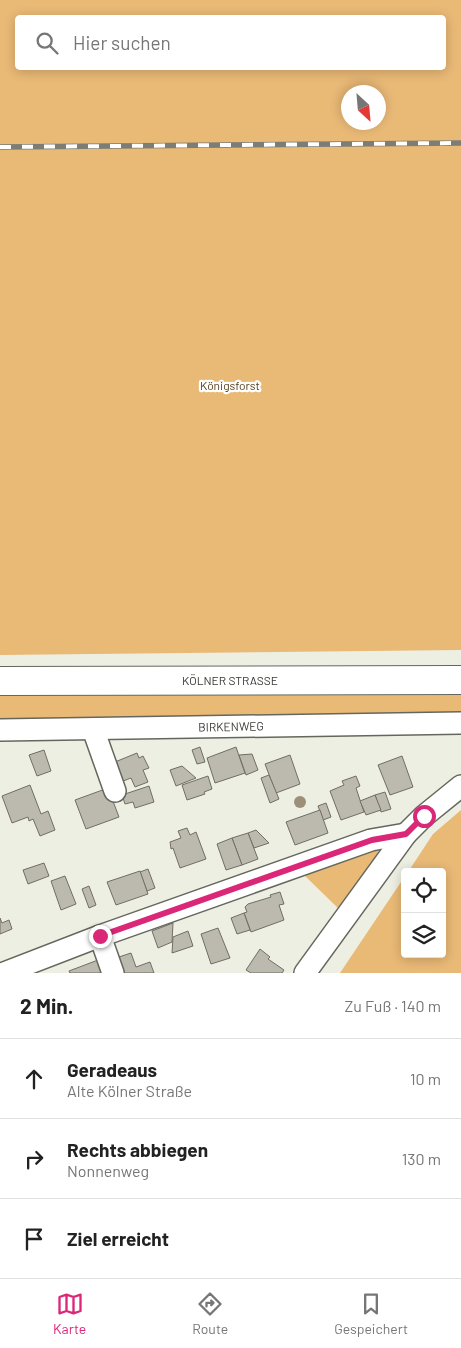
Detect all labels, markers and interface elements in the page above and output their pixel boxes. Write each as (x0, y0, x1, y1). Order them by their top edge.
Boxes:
search box (15, 15, 446, 70)
icon: search (33, 29, 61, 57)
text: Hier suchen (73, 31, 171, 54)
north arrow (341, 85, 386, 130)
park label: Königsforst (200, 378, 260, 392)
street label: KÖLNER STRASSE (182, 673, 278, 687)
street label: BIRKENWEG (198, 718, 264, 734)
route start (413, 805, 436, 828)
map controls (401, 868, 446, 958)
button: locate (401, 868, 446, 913)
button: layers (401, 913, 446, 958)
route end (89, 925, 112, 948)
text: 2 Min. (20, 993, 73, 1018)
text: Zu Fuß · 140 m (344, 996, 441, 1015)
text: Geradeaus (67, 1058, 157, 1081)
icon: ahead (20, 1065, 48, 1093)
text: 10 m (410, 1069, 441, 1088)
text: Alte Kölner Straße (67, 1081, 192, 1100)
text: Rechts abbiegen (67, 1138, 208, 1161)
icon: right (20, 1145, 48, 1173)
text: 130 m (402, 1149, 441, 1168)
text: Nonnenweg (67, 1161, 149, 1180)
icon: arrive (20, 1225, 48, 1253)
text: Ziel erreicht (67, 1227, 169, 1250)
tab: Karte (53, 1290, 86, 1337)
tab: Route (192, 1290, 228, 1337)
tab: Gespeichert (334, 1290, 408, 1337)

